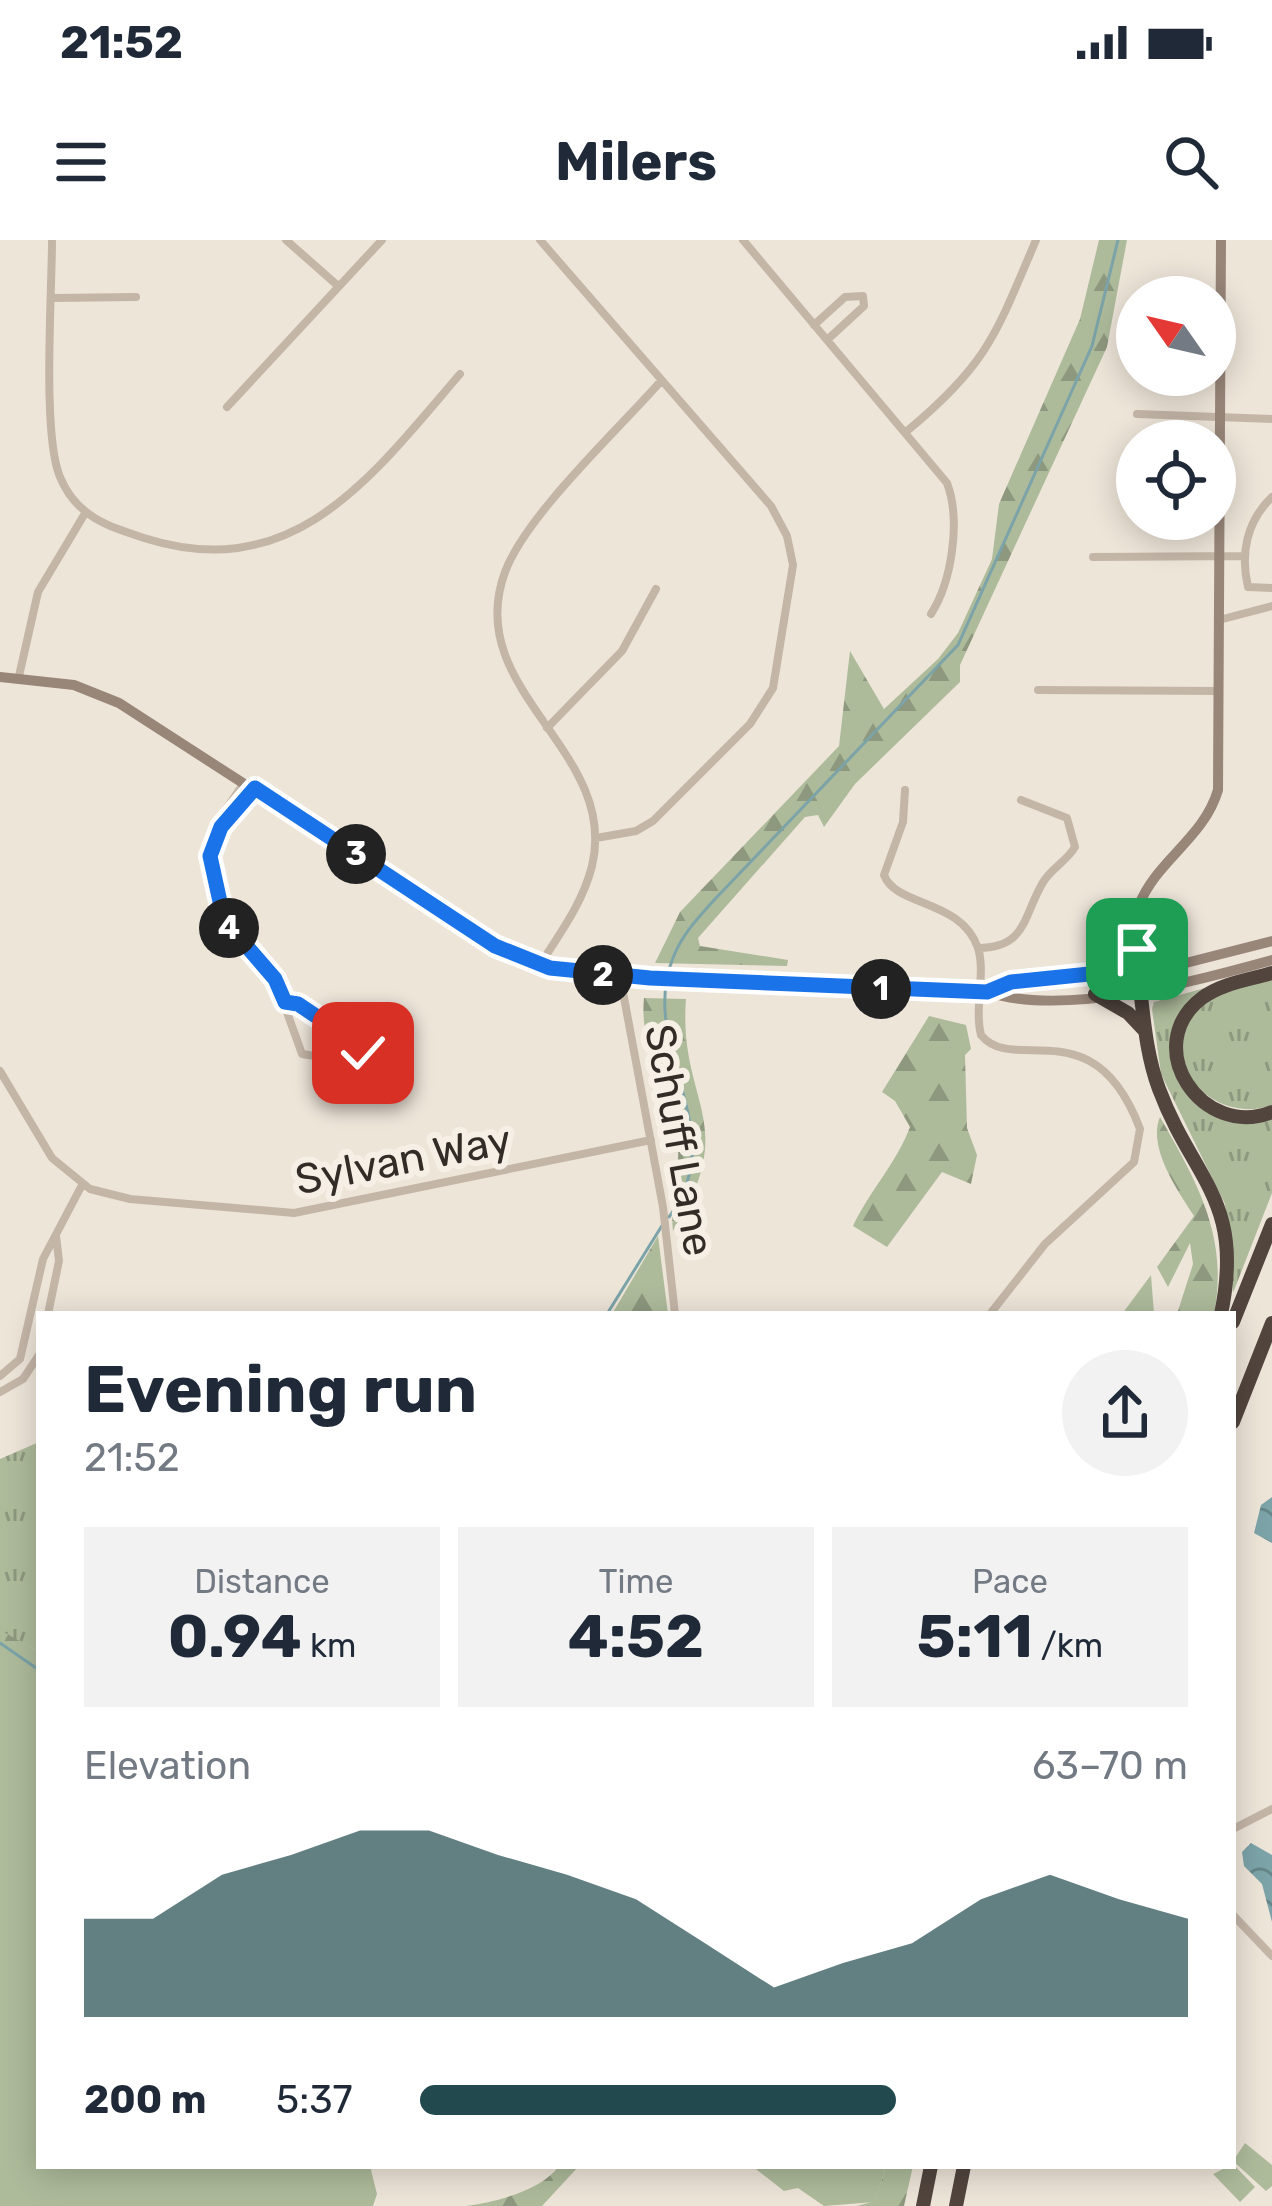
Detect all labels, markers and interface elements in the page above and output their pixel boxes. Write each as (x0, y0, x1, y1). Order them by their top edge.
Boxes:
text: 21:52 (60, 16, 183, 69)
icon: menu (48, 129, 114, 195)
icon: search (1158, 129, 1224, 195)
text: Milers (555, 130, 717, 194)
north arrow (1116, 276, 1236, 396)
map controls (1116, 276, 1236, 540)
button: locate (1116, 420, 1236, 540)
pin: 3 (326, 824, 386, 884)
text: 3 (345, 834, 367, 873)
pin: 4 (199, 898, 259, 958)
pin (1086, 898, 1188, 1000)
text: 4 (218, 908, 240, 947)
icon: arrive (1104, 916, 1170, 982)
pin: 2 (573, 945, 633, 1005)
text: 2 (592, 955, 614, 994)
pin: 1 (851, 959, 911, 1019)
text: 1 (873, 969, 889, 1008)
pin (312, 1002, 414, 1104)
icon: check (330, 1020, 396, 1086)
street label: Schuff Lane (634, 1020, 724, 1260)
street label: Sylvan Way (291, 1115, 515, 1205)
text: Evening run (84, 1350, 477, 1429)
button: share (1062, 1350, 1188, 1476)
text: 21:52 (84, 1435, 180, 1481)
text: Distance (194, 1562, 330, 1601)
text: Time (599, 1562, 673, 1601)
text: Pace (972, 1562, 1048, 1601)
text: 0.94 (168, 1601, 302, 1672)
text: 4:52 (568, 1601, 704, 1672)
text: 5:11 (917, 1601, 1033, 1672)
text: km (302, 1626, 356, 1665)
text: /km (1033, 1626, 1103, 1665)
text: Elevation (84, 1743, 251, 1789)
text: 63–70 m (1032, 1743, 1188, 1789)
text: 200 m (84, 2077, 206, 2123)
text: 5:37 (276, 2077, 353, 2123)

